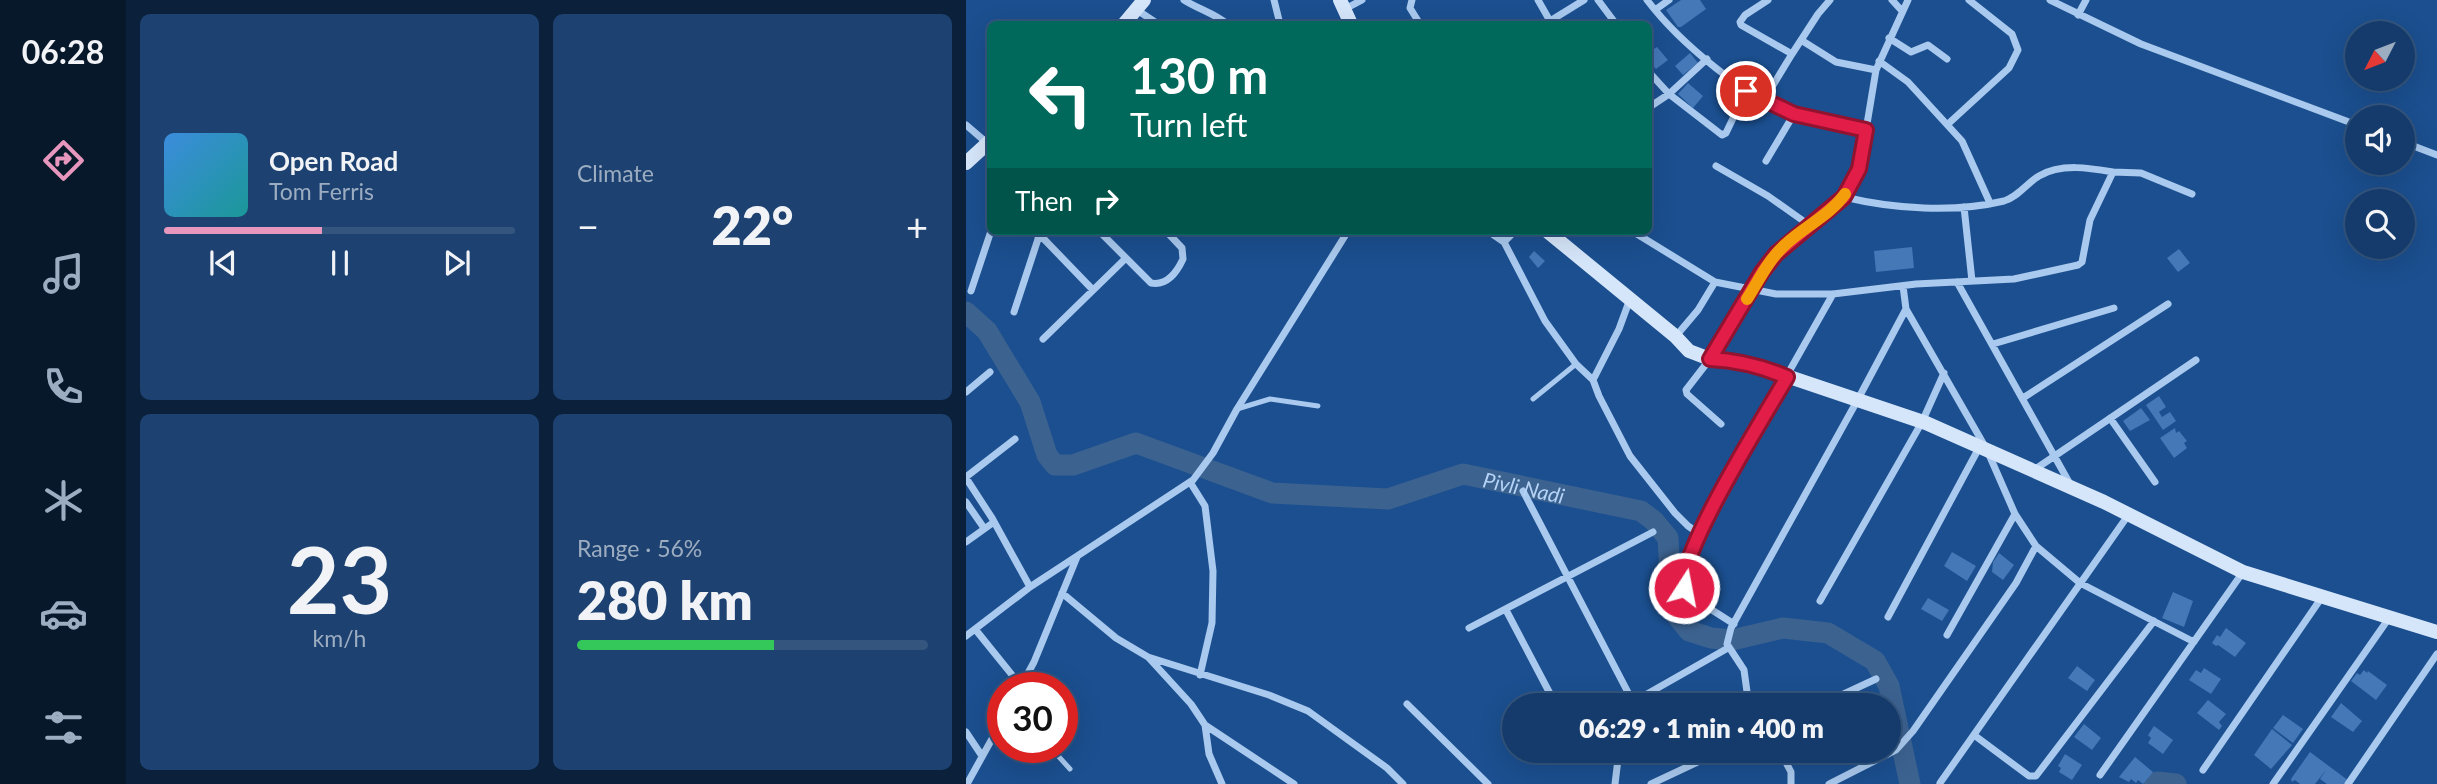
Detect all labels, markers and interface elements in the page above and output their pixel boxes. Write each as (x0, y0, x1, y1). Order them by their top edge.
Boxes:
north arrow (2345, 21, 2415, 91)
map controls (2345, 21, 2415, 259)
text: 06:28 (22, 32, 104, 71)
text: 130 m (1130, 46, 1268, 104)
icon: left (1015, 49, 1106, 140)
pin (1716, 61, 1776, 121)
icon: arrive (1727, 72, 1765, 110)
text: Turn left (1130, 105, 1247, 144)
button: sound (2345, 105, 2415, 175)
icon: directions (39, 136, 88, 185)
text: Open Road (269, 145, 398, 177)
text: Climate (577, 159, 654, 187)
text: Tom Ferris (269, 177, 374, 205)
icon: right (1087, 182, 1125, 220)
text: Then (1015, 185, 1073, 217)
button: search (2345, 189, 2415, 259)
text: 22° (712, 194, 793, 256)
text: − (577, 203, 599, 249)
text: + (906, 203, 928, 249)
icon: previous (204, 244, 242, 282)
icon: pause (321, 244, 359, 282)
icon: next (438, 244, 476, 282)
icon: music (39, 249, 88, 298)
icon: phone (39, 362, 88, 411)
water label: Pivli Nadi (1481, 466, 1567, 507)
icon: climate (39, 476, 88, 525)
text: 23 (287, 524, 392, 633)
text: Range · 56% (577, 534, 702, 562)
position arrow (1647, 551, 1721, 625)
text: 280 km (577, 569, 753, 631)
icon: car (39, 589, 88, 638)
text: km/h (313, 624, 366, 652)
speed limit sign: 30 (987, 672, 1078, 763)
icon: filters (39, 703, 88, 752)
text: 06:29 · 1 min · 400 m (1579, 712, 1824, 744)

